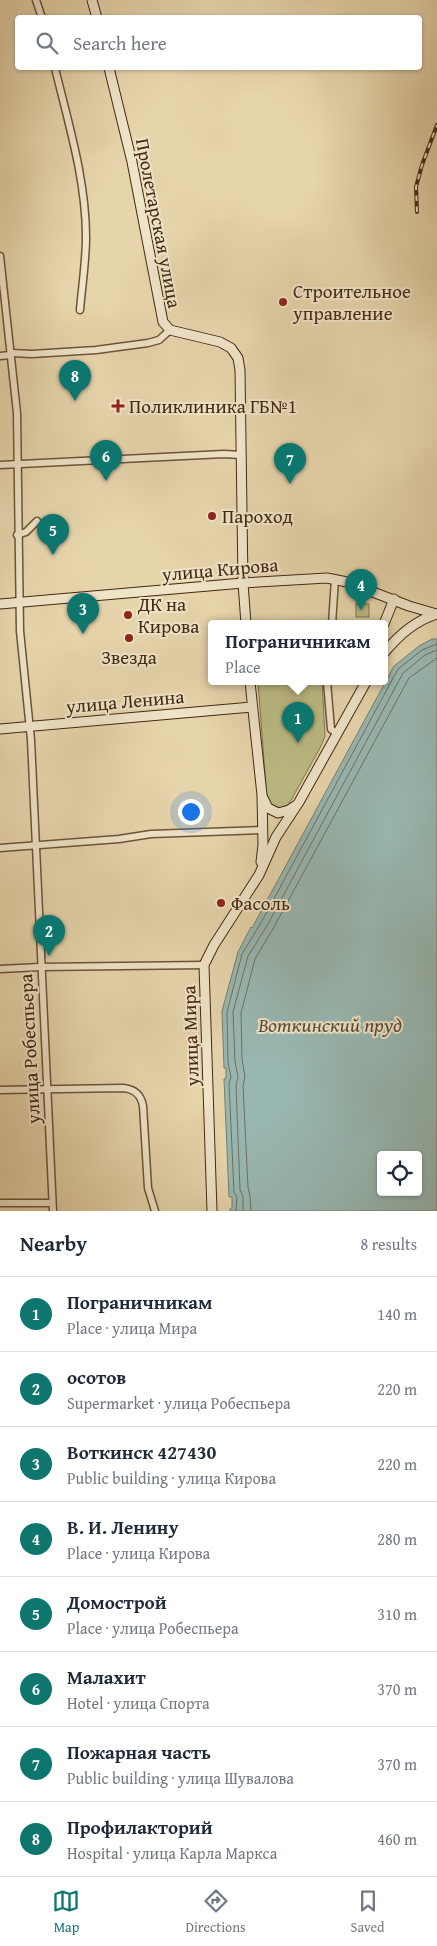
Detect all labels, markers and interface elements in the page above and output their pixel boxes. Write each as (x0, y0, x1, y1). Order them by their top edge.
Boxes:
search box (15, 15, 422, 70)
icon: search (33, 29, 61, 57)
text: Search here (73, 29, 167, 57)
street label: Пролетарская улица (129, 136, 189, 310)
place label: Строительное управление (292, 277, 411, 327)
marker: Строительное управление (277, 296, 289, 308)
pin: 8 (59, 360, 91, 401)
place label: Поликлиника ГБ№1 (129, 392, 297, 420)
marker: Поликлиника ГБ№1 (111, 399, 125, 413)
pin: 6 (90, 440, 122, 481)
pin: 7 (274, 443, 306, 484)
place label: Пароход (222, 502, 293, 530)
marker: Пароход (206, 510, 218, 522)
pin: 5 (37, 514, 69, 555)
street label: улица Кирова (160, 550, 279, 588)
pin: 4 (345, 569, 377, 610)
place label: ДК на Кирова (137, 590, 199, 640)
pin: 3 (67, 593, 99, 634)
marker: ДК на Кирова (122, 609, 134, 621)
popup (208, 620, 388, 685)
text: Пограничникам (225, 627, 371, 655)
marker: Звезда (123, 632, 135, 644)
place label: Звезда (101, 643, 157, 671)
text: Place (225, 655, 261, 679)
street label: улица Ленина (64, 682, 185, 720)
pin: 1 (282, 702, 314, 743)
your location (178, 799, 204, 825)
place label: Фасоль (231, 889, 290, 917)
marker: Фасоль (215, 897, 227, 909)
pin: 2 (33, 915, 65, 956)
street label: улица Робеспьера (11, 973, 47, 1126)
street label: улица Мира (174, 985, 206, 1088)
water label: Воткинский пруд (257, 1010, 402, 1039)
map controls (377, 1151, 422, 1196)
button: locate (377, 1151, 422, 1196)
text: Nearby (20, 1228, 87, 1259)
text: 8 results (360, 1232, 417, 1256)
text: Пограничникам (67, 1288, 212, 1316)
text: 1 (32, 1302, 40, 1326)
text: 140 m (377, 1302, 417, 1326)
text: Place · улица Мира (67, 1316, 197, 1340)
text: осотов (67, 1363, 126, 1391)
text: 2 (32, 1377, 40, 1401)
text: 220 m (377, 1377, 417, 1401)
text: Supermarket · улица Робеспьера (67, 1391, 291, 1415)
text: Воткинск 427430 (67, 1438, 216, 1466)
text: 3 (32, 1452, 40, 1476)
text: 220 m (377, 1452, 417, 1476)
text: Public building · улица Кирова (67, 1466, 276, 1490)
text: В. И. Ленину (67, 1513, 179, 1541)
text: 4 (32, 1527, 40, 1551)
text: 280 m (377, 1527, 417, 1551)
text: Place · улица Кирова (67, 1541, 210, 1565)
text: Домострой (67, 1588, 167, 1616)
text: 5 (32, 1602, 40, 1626)
text: 310 m (377, 1602, 417, 1626)
text: Place · улица Робеспьера (67, 1616, 239, 1640)
text: Малахит (67, 1663, 146, 1691)
text: 6 (32, 1677, 40, 1701)
text: 370 m (377, 1677, 417, 1701)
text: Hotel · улица Спорта (67, 1691, 210, 1715)
text: Пожарная часть (67, 1738, 211, 1766)
text: 7 (32, 1752, 40, 1776)
text: 370 m (377, 1752, 417, 1776)
text: Public building · улица Шувалова (67, 1766, 294, 1790)
text: Профилакторий (67, 1813, 213, 1841)
text: 8 (32, 1827, 40, 1851)
text: 460 m (377, 1827, 417, 1851)
text: Hospital · улица Карла Маркса (67, 1841, 277, 1865)
tab: Map (52, 1887, 80, 1937)
tab: Directions (185, 1887, 246, 1937)
tab: Saved (351, 1887, 385, 1937)

